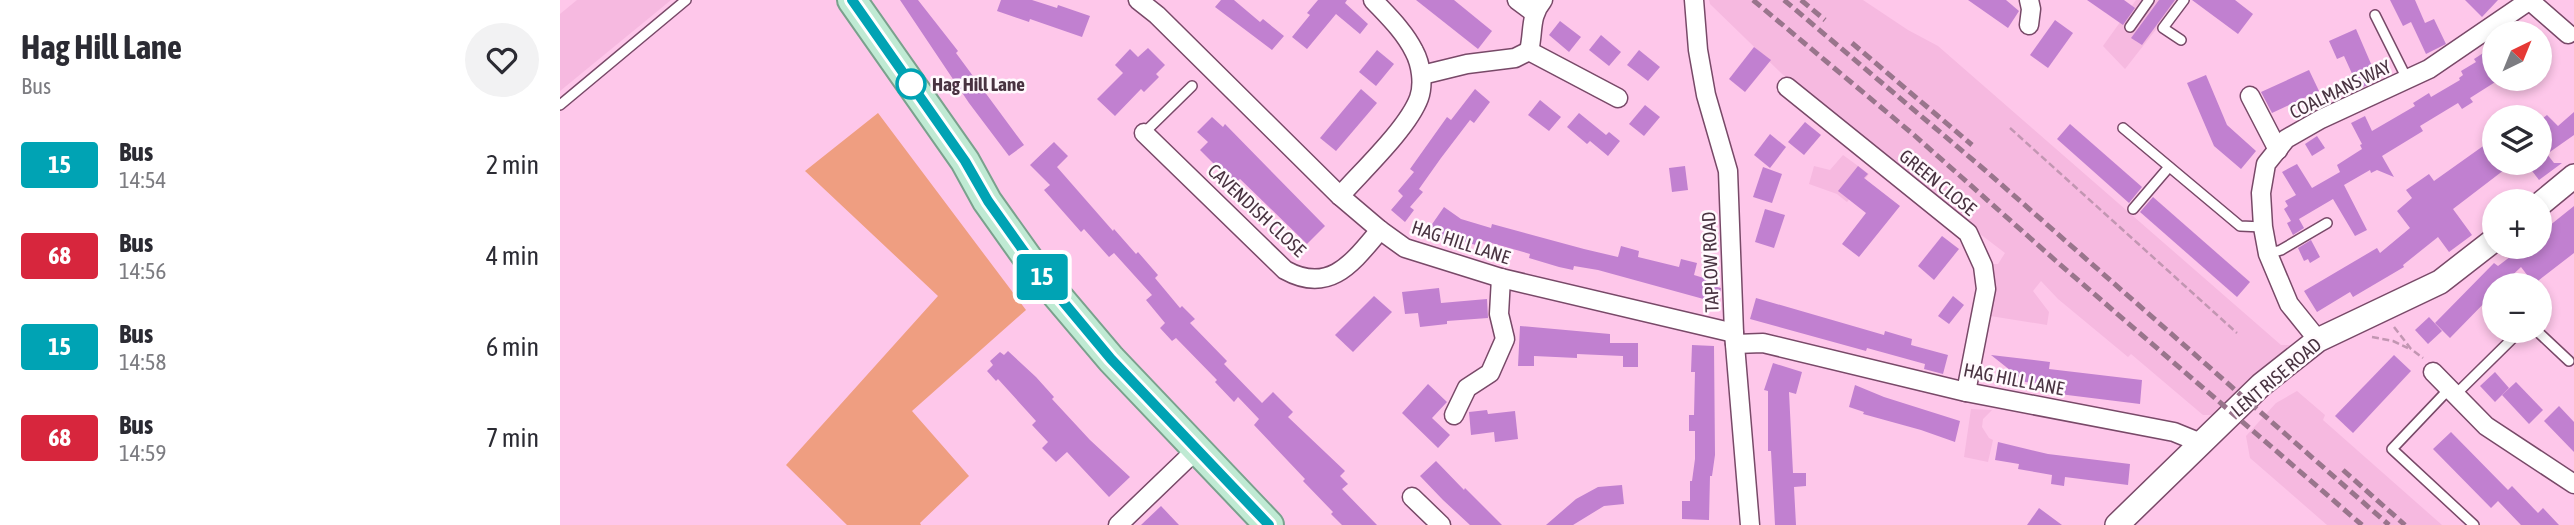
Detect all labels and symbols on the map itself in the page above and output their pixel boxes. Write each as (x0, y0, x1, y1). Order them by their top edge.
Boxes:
north arrow (2482, 21, 2552, 91)
street label: COALMANS WAY (2286, 55, 2395, 123)
marker: Hag Hill Lane (896, 69, 926, 99)
place label: Hag Hill Lane (932, 73, 1025, 95)
street label: GREEN CLOSE (1895, 144, 1981, 220)
street label: CAVENDISH CLOSE (1203, 159, 1311, 261)
street label: TAPLOW ROAD (1697, 211, 1723, 313)
street label: HAG HILL LANE (1409, 216, 1513, 268)
line badge: 15 (1010, 254, 1074, 300)
street label: LENT RISE ROAD (2226, 333, 2326, 421)
street label: HAG HILL LANE (1962, 358, 2066, 400)

